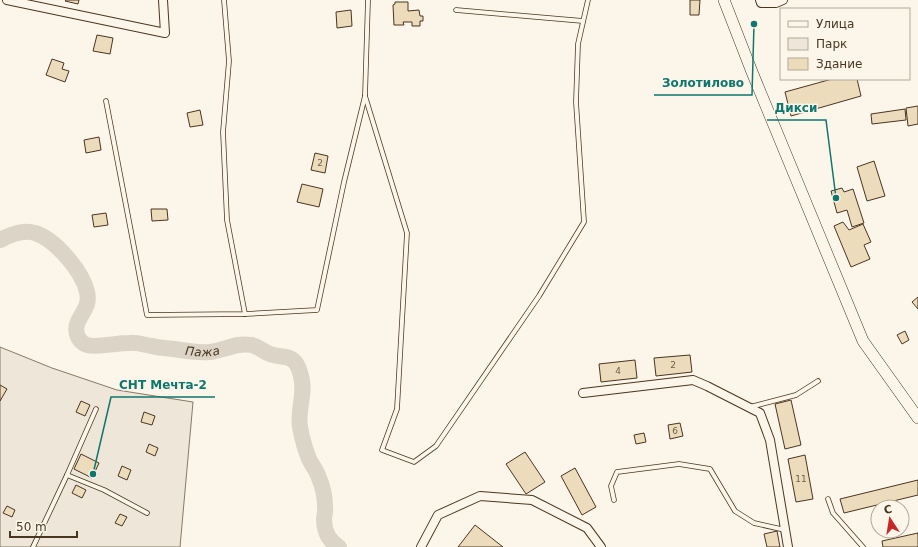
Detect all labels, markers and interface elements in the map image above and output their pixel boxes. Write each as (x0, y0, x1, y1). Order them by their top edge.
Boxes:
legend (780, 8, 910, 80)
text: Улица (816, 17, 854, 31)
text: Парк (816, 37, 847, 51)
text: Здание (816, 57, 862, 71)
callout: Золотилово (654, 71, 752, 95)
text: Золотилово (662, 76, 744, 90)
callout: Дикси (767, 96, 826, 120)
text: Дикси (775, 101, 817, 115)
house number: 2 (317, 158, 323, 168)
water label: Пажа (184, 344, 221, 359)
house number: 2 (670, 360, 676, 370)
house number: 4 (615, 366, 621, 376)
callout: СНТ Мечта-2 (111, 373, 215, 397)
text: СНТ Мечта-2 (119, 378, 207, 392)
house number: 6 (672, 426, 678, 436)
house number: 11 (795, 474, 807, 484)
north arrow (870, 499, 910, 539)
text: С (883, 503, 893, 517)
scale bar (10, 513, 77, 539)
text: 50 m (16, 520, 47, 534)

